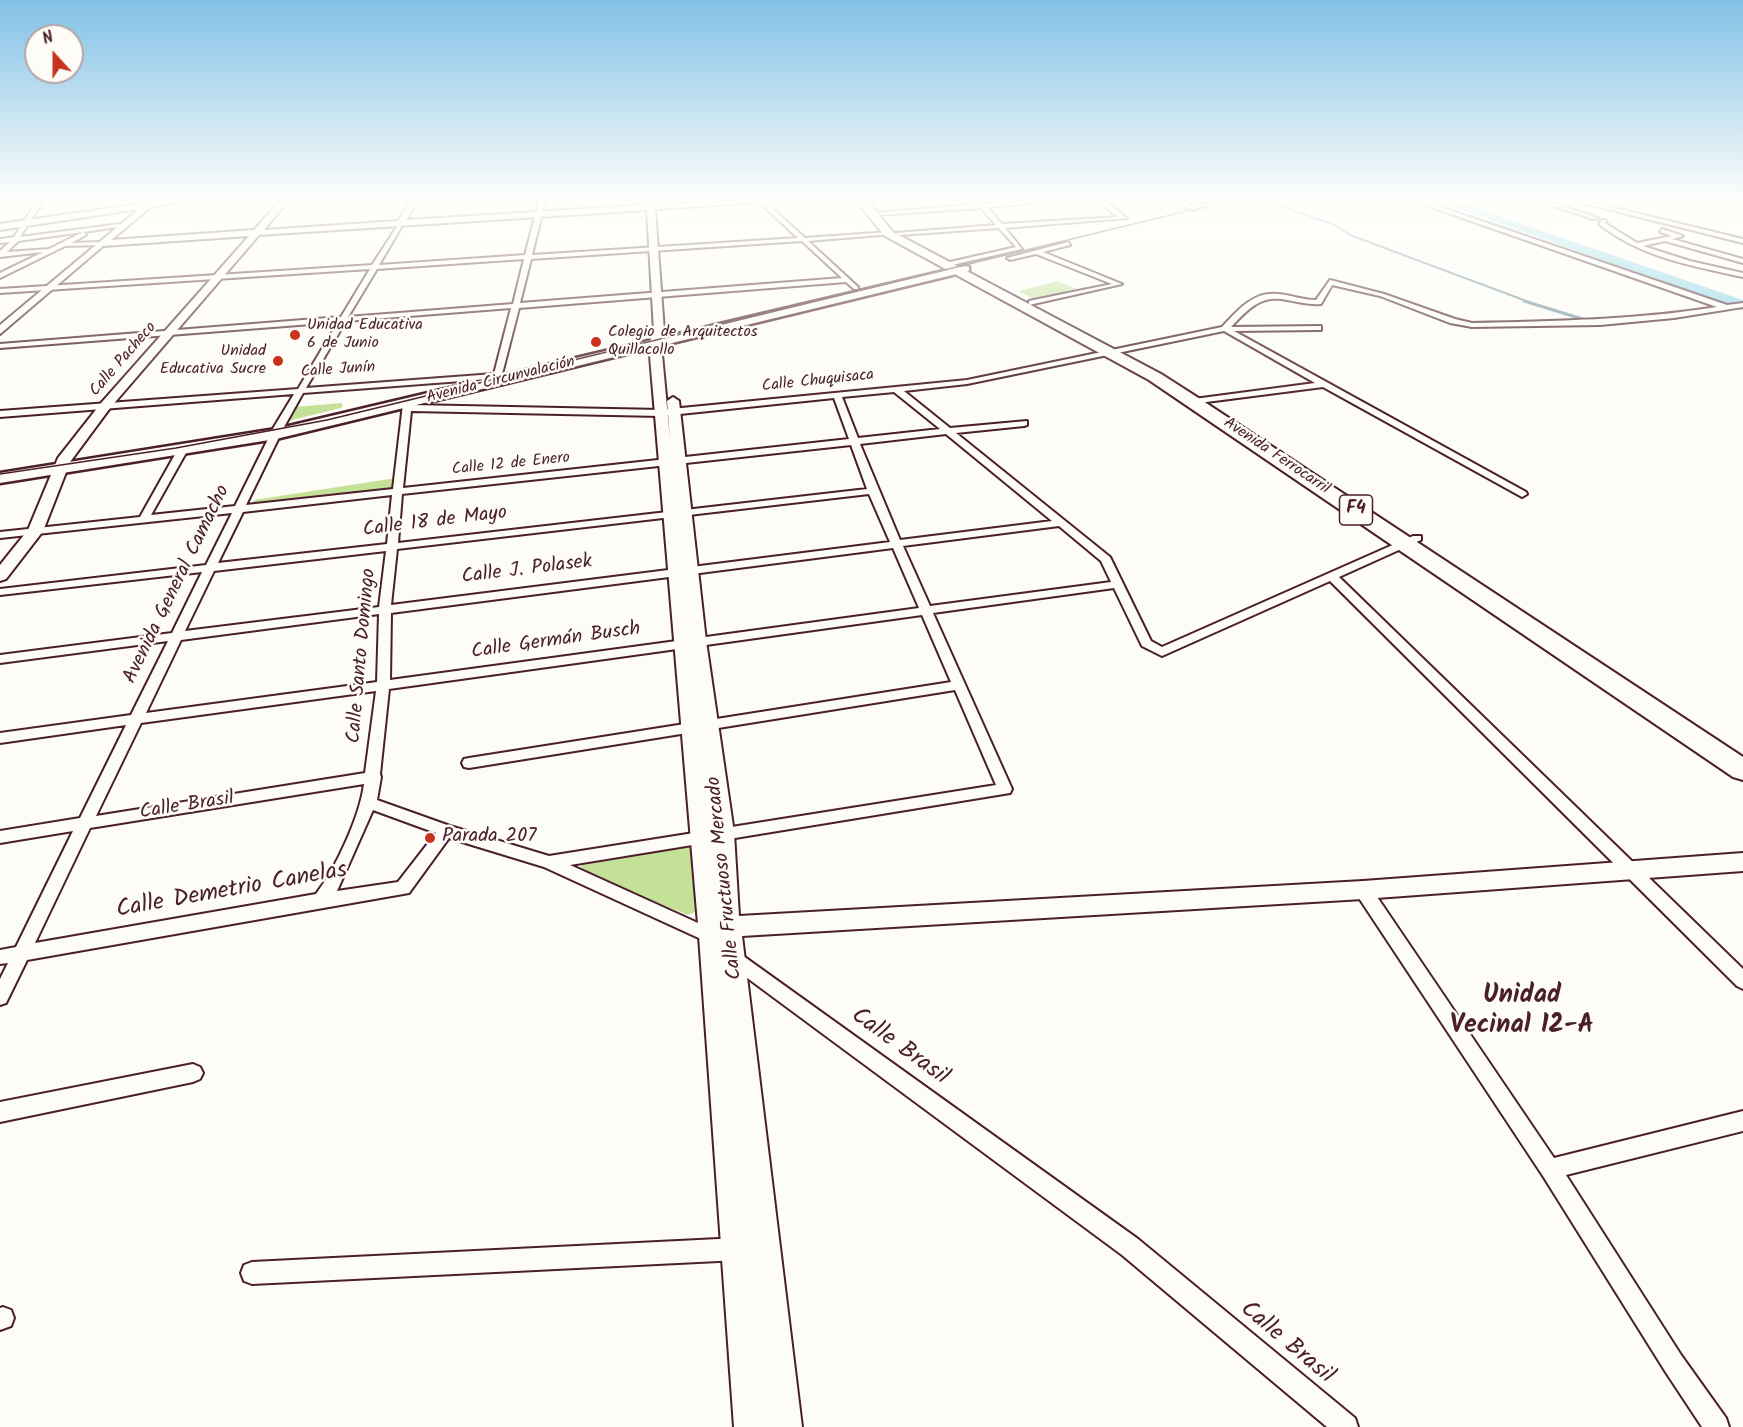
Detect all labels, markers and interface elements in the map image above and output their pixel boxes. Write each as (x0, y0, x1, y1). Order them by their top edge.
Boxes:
north arrow (24, 24, 84, 84)
text: N (39, 25, 57, 52)
place label: Unidad Educativa 6 de Junio (307, 316, 423, 354)
street label: Calle Pacheco (87, 319, 161, 401)
place label: Colegio de Arquitectos Quillacollo (608, 323, 758, 361)
marker: Unidad Educativa 6 de Junio (288, 328, 302, 342)
marker: Colegio de Arquitectos Quillacollo (589, 335, 603, 349)
place label: Unidad Educativa Sucre (160, 342, 266, 380)
street label: Avenida Circunvalación (425, 353, 577, 409)
marker: Unidad Educativa Sucre (271, 354, 285, 368)
street label: Calle Junín (300, 359, 376, 383)
street label: Calle Chuquisaca (761, 367, 875, 397)
street label: Avenida Ferrocarril (1219, 414, 1333, 500)
street label: Calle 12 de Enero (451, 449, 571, 481)
street label: Avenida General Camacho (120, 482, 236, 688)
road number: F4 (1340, 495, 1372, 525)
street label: Calle 18 de Mayo (362, 502, 508, 544)
street label: Calle J. Polasek (460, 551, 594, 591)
street label: Calle Santo Domingo (343, 568, 383, 744)
street label: Calle Germán Busch (470, 618, 642, 666)
street label: Calle Fructuoso Mercado (703, 775, 749, 981)
street label: Calle Brasil (138, 788, 236, 826)
place label: Parada 207 (442, 826, 536, 850)
marker: Parada 207 (423, 831, 437, 845)
street label: Calle Demetrio Canelas (114, 857, 350, 927)
district label: Unidad Vecinal 12-A (1450, 982, 1594, 1044)
street label: Calle Brasil (844, 1003, 954, 1093)
street label: Calle Brasil (1233, 1296, 1339, 1392)

